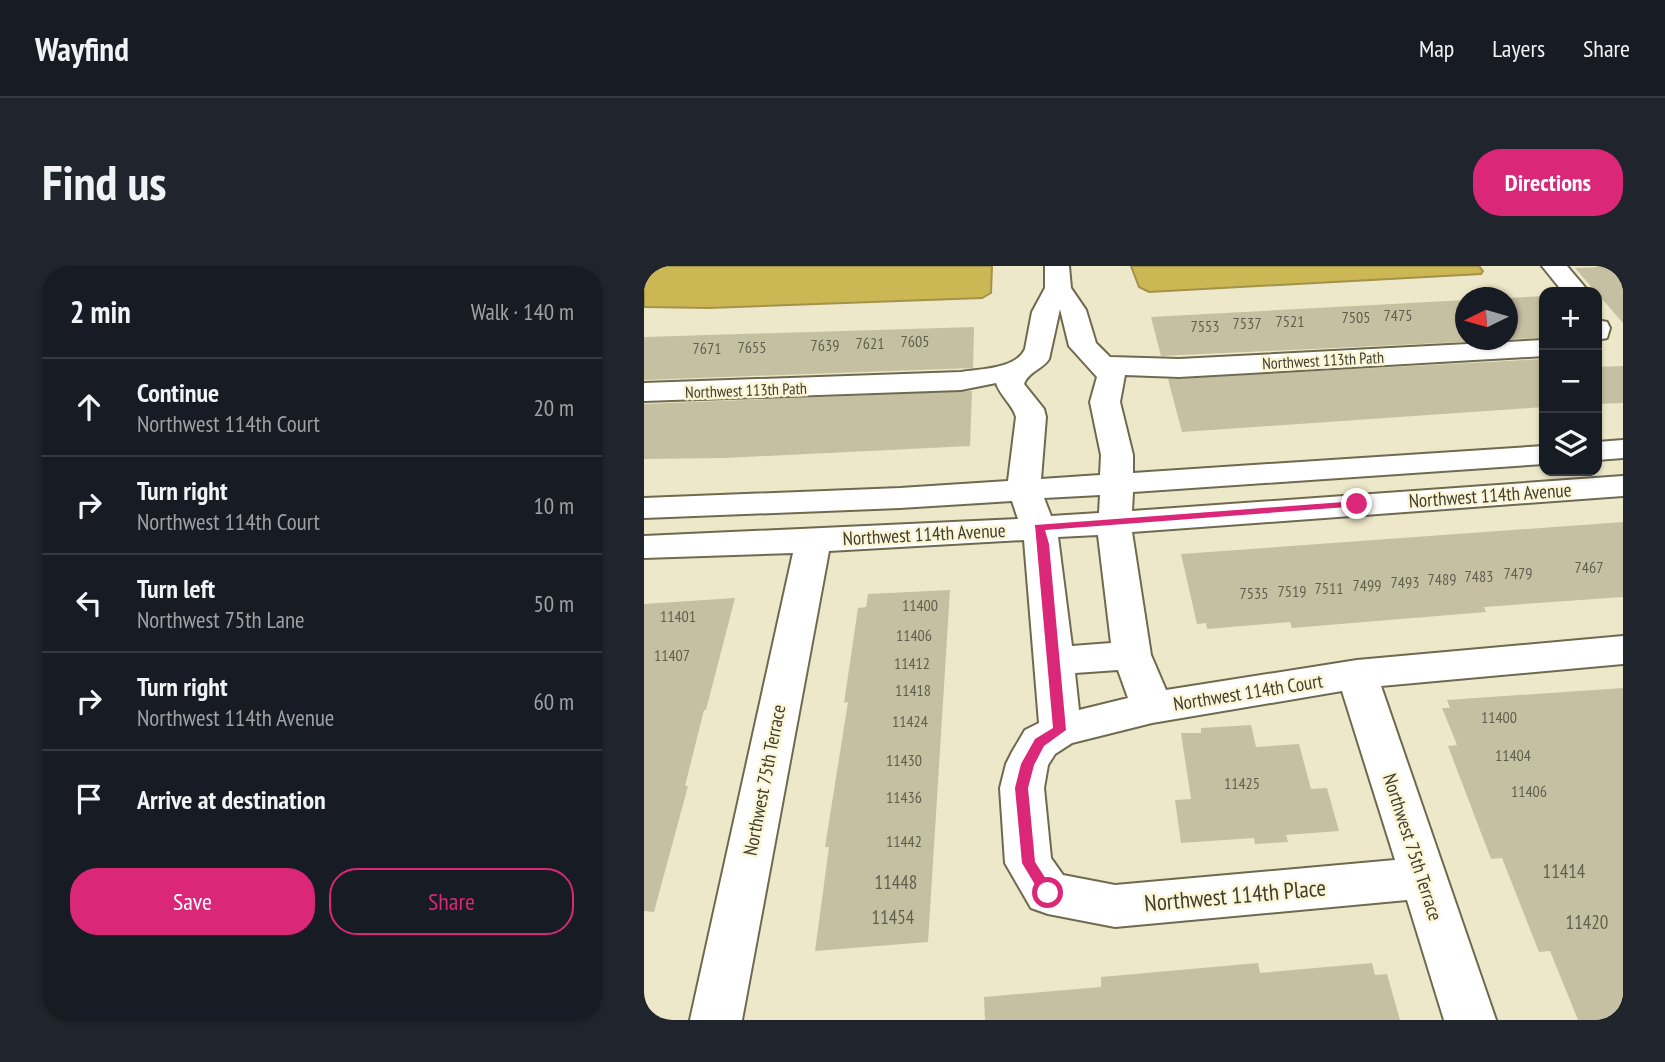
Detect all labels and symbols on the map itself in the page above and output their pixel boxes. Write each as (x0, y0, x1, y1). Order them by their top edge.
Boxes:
north arrow (1455, 287, 1518, 350)
house number: 7475 (1384, 305, 1412, 325)
house number: 7505 (1342, 307, 1370, 327)
house number: 7521 (1276, 311, 1304, 331)
house number: 7537 (1233, 313, 1261, 333)
house number: 7553 (1191, 316, 1219, 336)
house number: 7605 (901, 331, 929, 351)
house number: 7621 (856, 333, 884, 353)
house number: 7639 (811, 335, 839, 355)
house number: 7655 (738, 337, 766, 357)
house number: 7671 (693, 338, 721, 358)
street label: Northwest 113th Path (1262, 347, 1384, 373)
street label: Northwest 113th Path (685, 378, 807, 402)
street label: Northwest 114th Avenue (1408, 477, 1572, 513)
route end (1341, 488, 1372, 519)
street label: Northwest 114th Avenue (842, 518, 1006, 550)
house number: 7467 (1575, 557, 1603, 577)
house number: 7479 (1504, 563, 1532, 583)
house number: 7483 (1465, 566, 1493, 586)
house number: 7489 (1428, 569, 1456, 589)
house number: 7493 (1391, 572, 1419, 592)
house number: 7499 (1353, 575, 1381, 595)
house number: 7511 (1315, 578, 1343, 598)
house number: 7519 (1278, 581, 1306, 601)
house number: 7535 (1240, 583, 1268, 603)
house number: 11400 (902, 595, 938, 615)
house number: 11401 (660, 606, 696, 626)
house number: 11406 (896, 625, 932, 645)
house number: 11407 (654, 645, 690, 665)
house number: 11412 (894, 653, 930, 673)
street label: Northwest 114th Court (1172, 668, 1325, 716)
house number: 11418 (895, 680, 931, 700)
street label: Northwest 75th Terrace (738, 702, 790, 857)
house number: 11400 (1481, 707, 1517, 727)
house number: 11424 (892, 711, 928, 731)
house number: 11404 (1495, 745, 1531, 765)
house number: 11430 (886, 750, 922, 770)
street label: Northwest 75th Terrace (1378, 770, 1448, 924)
house number: 11425 (1224, 773, 1260, 793)
house number: 11406 (1511, 781, 1547, 801)
house number: 11436 (886, 787, 922, 807)
house number: 11442 (886, 831, 922, 851)
house number: 11414 (1543, 859, 1586, 883)
house number: 11448 (875, 870, 917, 894)
street label: Northwest 114th Place (1143, 873, 1327, 917)
route start (1032, 877, 1063, 908)
house number: 11454 (872, 905, 915, 929)
house number: 11420 (1566, 910, 1608, 934)

